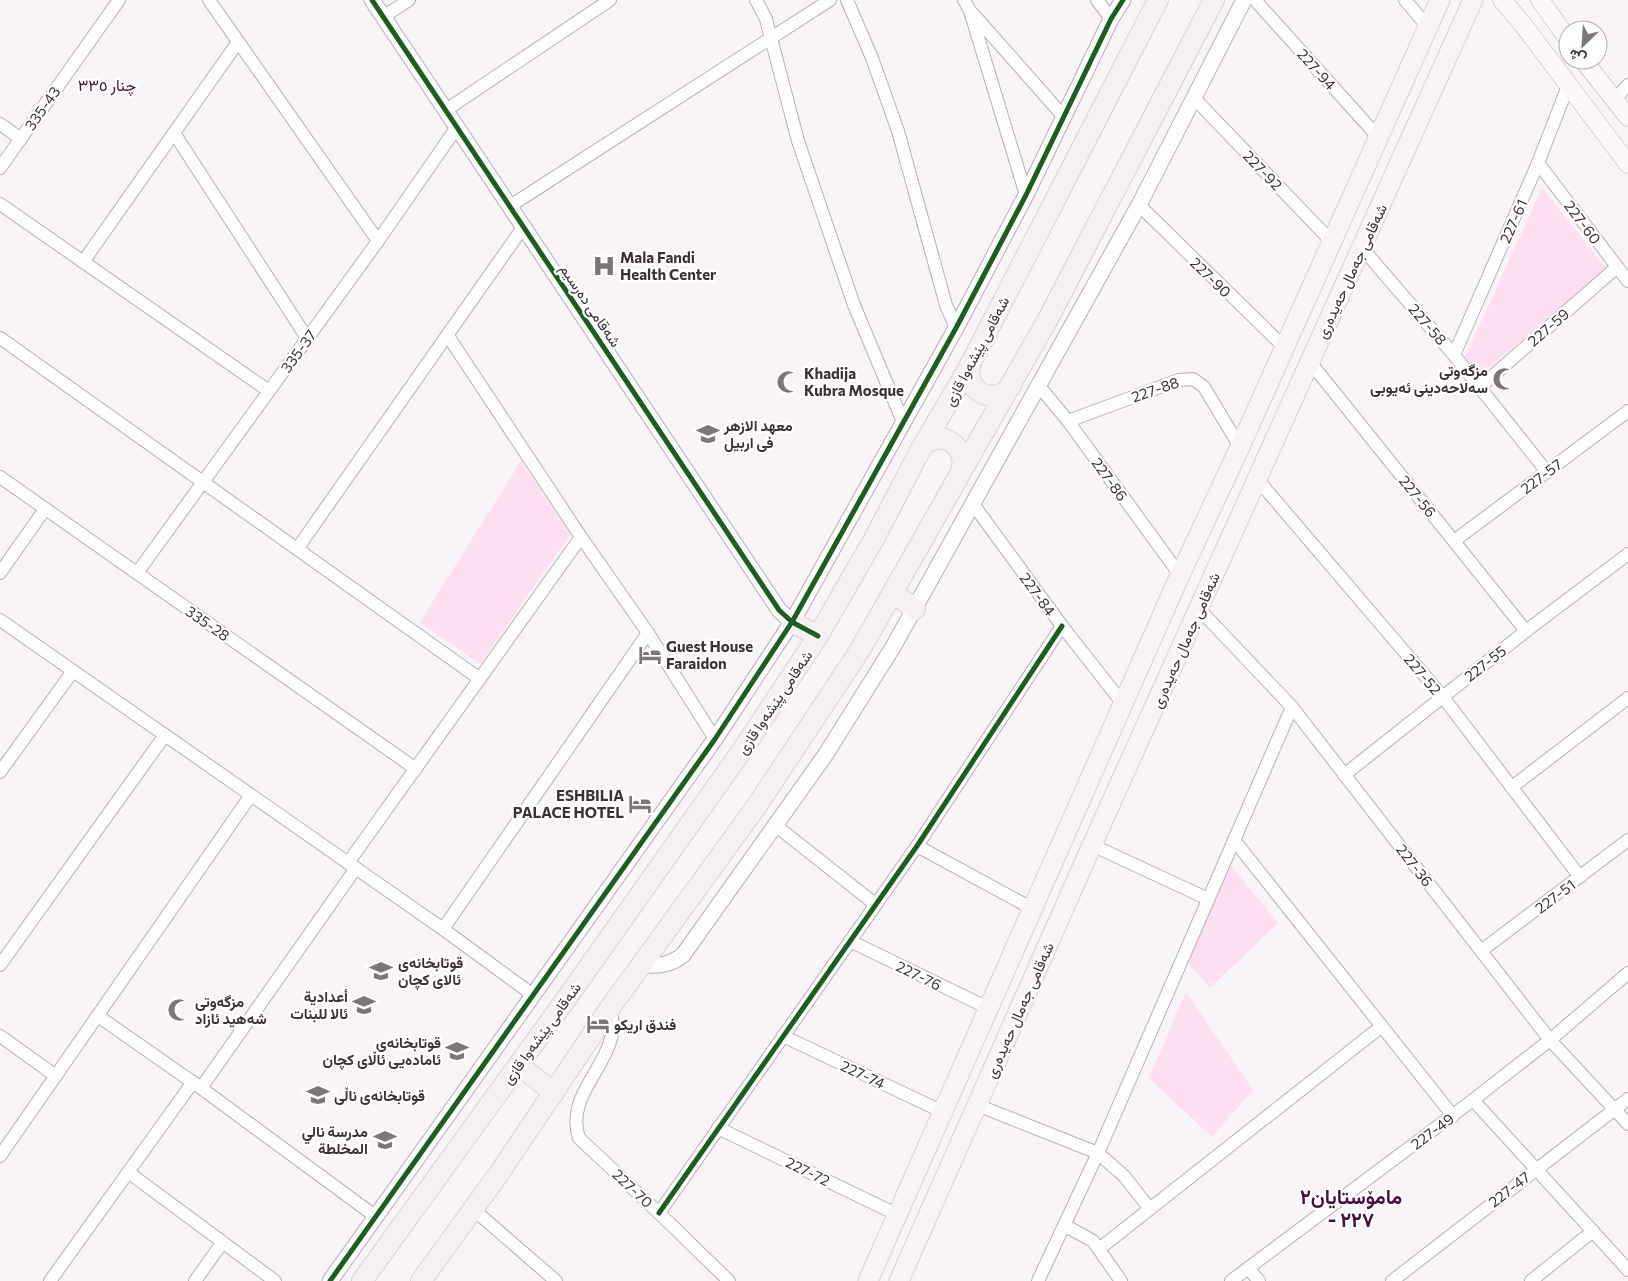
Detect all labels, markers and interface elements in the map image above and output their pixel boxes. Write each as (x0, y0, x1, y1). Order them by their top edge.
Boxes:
north arrow (1558, 20, 1608, 70)
street label: 227-94 (1294, 45, 1340, 93)
text: ش (1566, 45, 1589, 68)
district label: چنار ٣٣٥ (78, 75, 136, 97)
street label: 335-43 (20, 83, 64, 133)
street label: 227-92 (1240, 146, 1286, 194)
street label: 227-61 (1495, 196, 1531, 246)
street label: 227-60 (1561, 197, 1605, 247)
street label: شەقامی جەمال حەیدەری (1312, 201, 1392, 342)
place label: Mala Fandi Health Center (620, 248, 716, 283)
hospital icon: Mala Fandi Health Center (591, 253, 617, 279)
street label: 227-90 (1187, 253, 1235, 301)
street label: شەقامی دەرسیم (555, 260, 625, 351)
street label: شەقامی پێشەوا قازی (939, 293, 1014, 410)
street label: 227-58 (1405, 300, 1451, 348)
street label: 227-59 (1524, 304, 1572, 350)
street label: 335-37 (276, 326, 320, 376)
place label: مزگەوتی سەلاحەدینی ئەیوبی (1370, 361, 1488, 397)
place label: Khadija Kubra Mosque (804, 364, 904, 399)
mosque icon: مزگەوتی سەلاحەدینی ئەیوبی (1491, 366, 1517, 392)
mosque icon: Khadija Kubra Mosque (775, 369, 801, 395)
street label: 227-88 (1129, 373, 1181, 405)
place label: معهد الازهر فی اربیل (723, 416, 793, 452)
school or university icon: معهد الازهر فی اربیل (695, 421, 721, 447)
street label: 227-86 (1088, 454, 1132, 504)
street label: 227-57 (1517, 455, 1565, 497)
street label: 227-56 (1396, 471, 1440, 521)
street label: 227-84 (1016, 569, 1060, 619)
street label: شەقامی جەمال حەیدەری (1147, 569, 1225, 711)
street label: 335-28 (183, 601, 233, 645)
place label: Guest House Faraidon (666, 637, 753, 672)
street label: 227-55 (1461, 641, 1509, 685)
hotel icon: Guest House Faraidon (637, 642, 663, 668)
street label: شەقامی پێشەوا قازی (732, 646, 817, 759)
street label: 227-52 (1401, 650, 1445, 698)
place label: ESHBILIA PALACE HOTEL (513, 786, 624, 821)
hotel icon: ESHBILIA PALACE HOTEL (627, 791, 653, 817)
street label: 227-36 (1393, 840, 1437, 890)
street label: 227-51 (1531, 875, 1579, 917)
street label: شەقامی جەمال حەیدەری (981, 939, 1059, 1081)
place label: قوتابخانەی ئالای کچان (398, 953, 463, 990)
street label: 227-76 (894, 956, 944, 994)
school or university icon: قوتابخانەی ئالای کچان (368, 958, 394, 984)
street label: شەقامی پێشەوا قازی (498, 978, 586, 1089)
place label: أعدادية ئالا للبنات (290, 987, 348, 1023)
place label: مزگەوتی شەهید ئازاد (195, 992, 267, 1028)
school or university icon: أعدادية ئالا للبنات (351, 992, 377, 1018)
mosque icon: مزگەوتی شەهید ئازاد (166, 997, 192, 1023)
hotel icon: فندق اريكو (585, 1011, 611, 1037)
place label: فندق اريكو (614, 1015, 676, 1034)
place label: قوتابخانەی ئامادەیی ئاڵای کچان (322, 1033, 441, 1070)
school or university icon: قوتابخانەی ئامادەیی ئاڵای کچان (444, 1038, 470, 1064)
street label: 227-74 (838, 1056, 888, 1092)
school or university icon: قوتابخانەی ناڵی (305, 1082, 331, 1108)
place label: قوتابخانەی ناڵی (334, 1086, 425, 1105)
street label: 227-49 (1407, 1109, 1457, 1153)
place label: مدرسة نالي المخلطة (302, 1122, 368, 1157)
school or university icon: مدرسة نالي المخلطة (372, 1127, 398, 1153)
street label: 227-72 (783, 1153, 833, 1189)
street label: 227-70 (609, 1165, 657, 1211)
street label: 227-47 (1485, 1167, 1533, 1211)
district label: مامۆستایان٢ - ٢٢٧ (1300, 1184, 1402, 1231)

